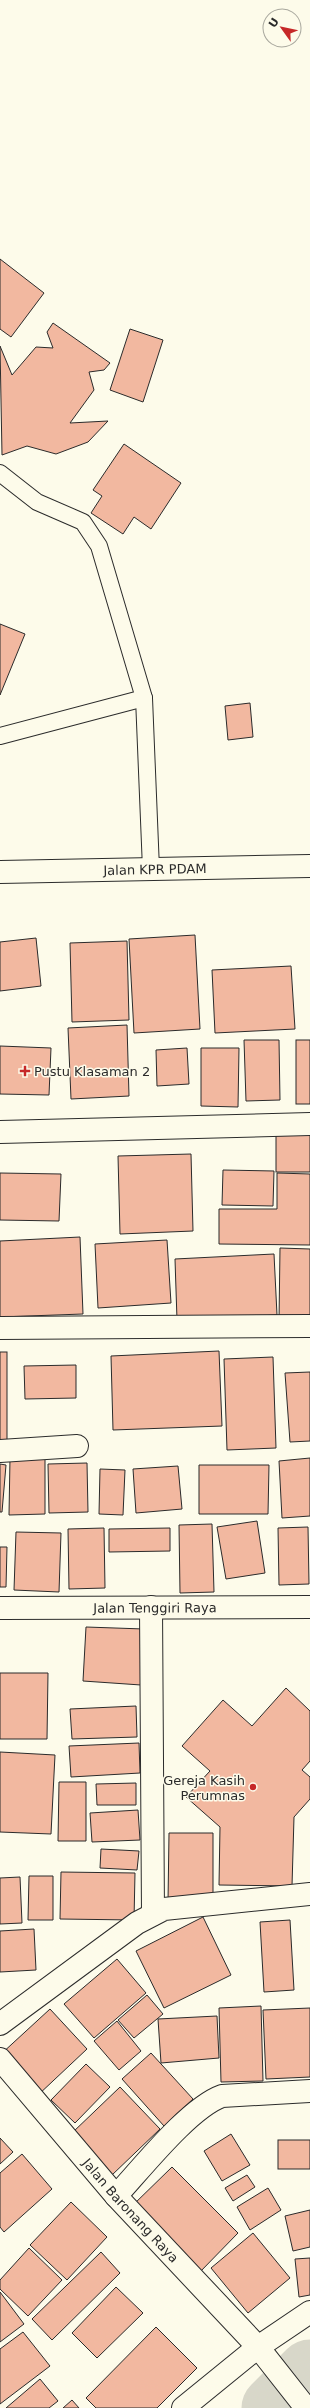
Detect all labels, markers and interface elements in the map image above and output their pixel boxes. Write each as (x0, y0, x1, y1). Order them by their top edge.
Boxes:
north arrow (262, 8, 302, 48)
text: U (266, 16, 282, 30)
street label: Jalan KPR PDAM (102, 861, 207, 878)
place label: Pustu Klasaman 2 (34, 1064, 150, 1079)
marker: Pustu Klasaman 2 (19, 1065, 31, 1077)
street label: Jalan Tenggiri Raya (92, 1600, 217, 1615)
place label: Gereja Kasih Perumnas (163, 1773, 245, 1803)
marker: Gereja Kasih Perumnas (248, 1782, 258, 1792)
street label: Jalan Baronang Raya (79, 2155, 182, 2265)

